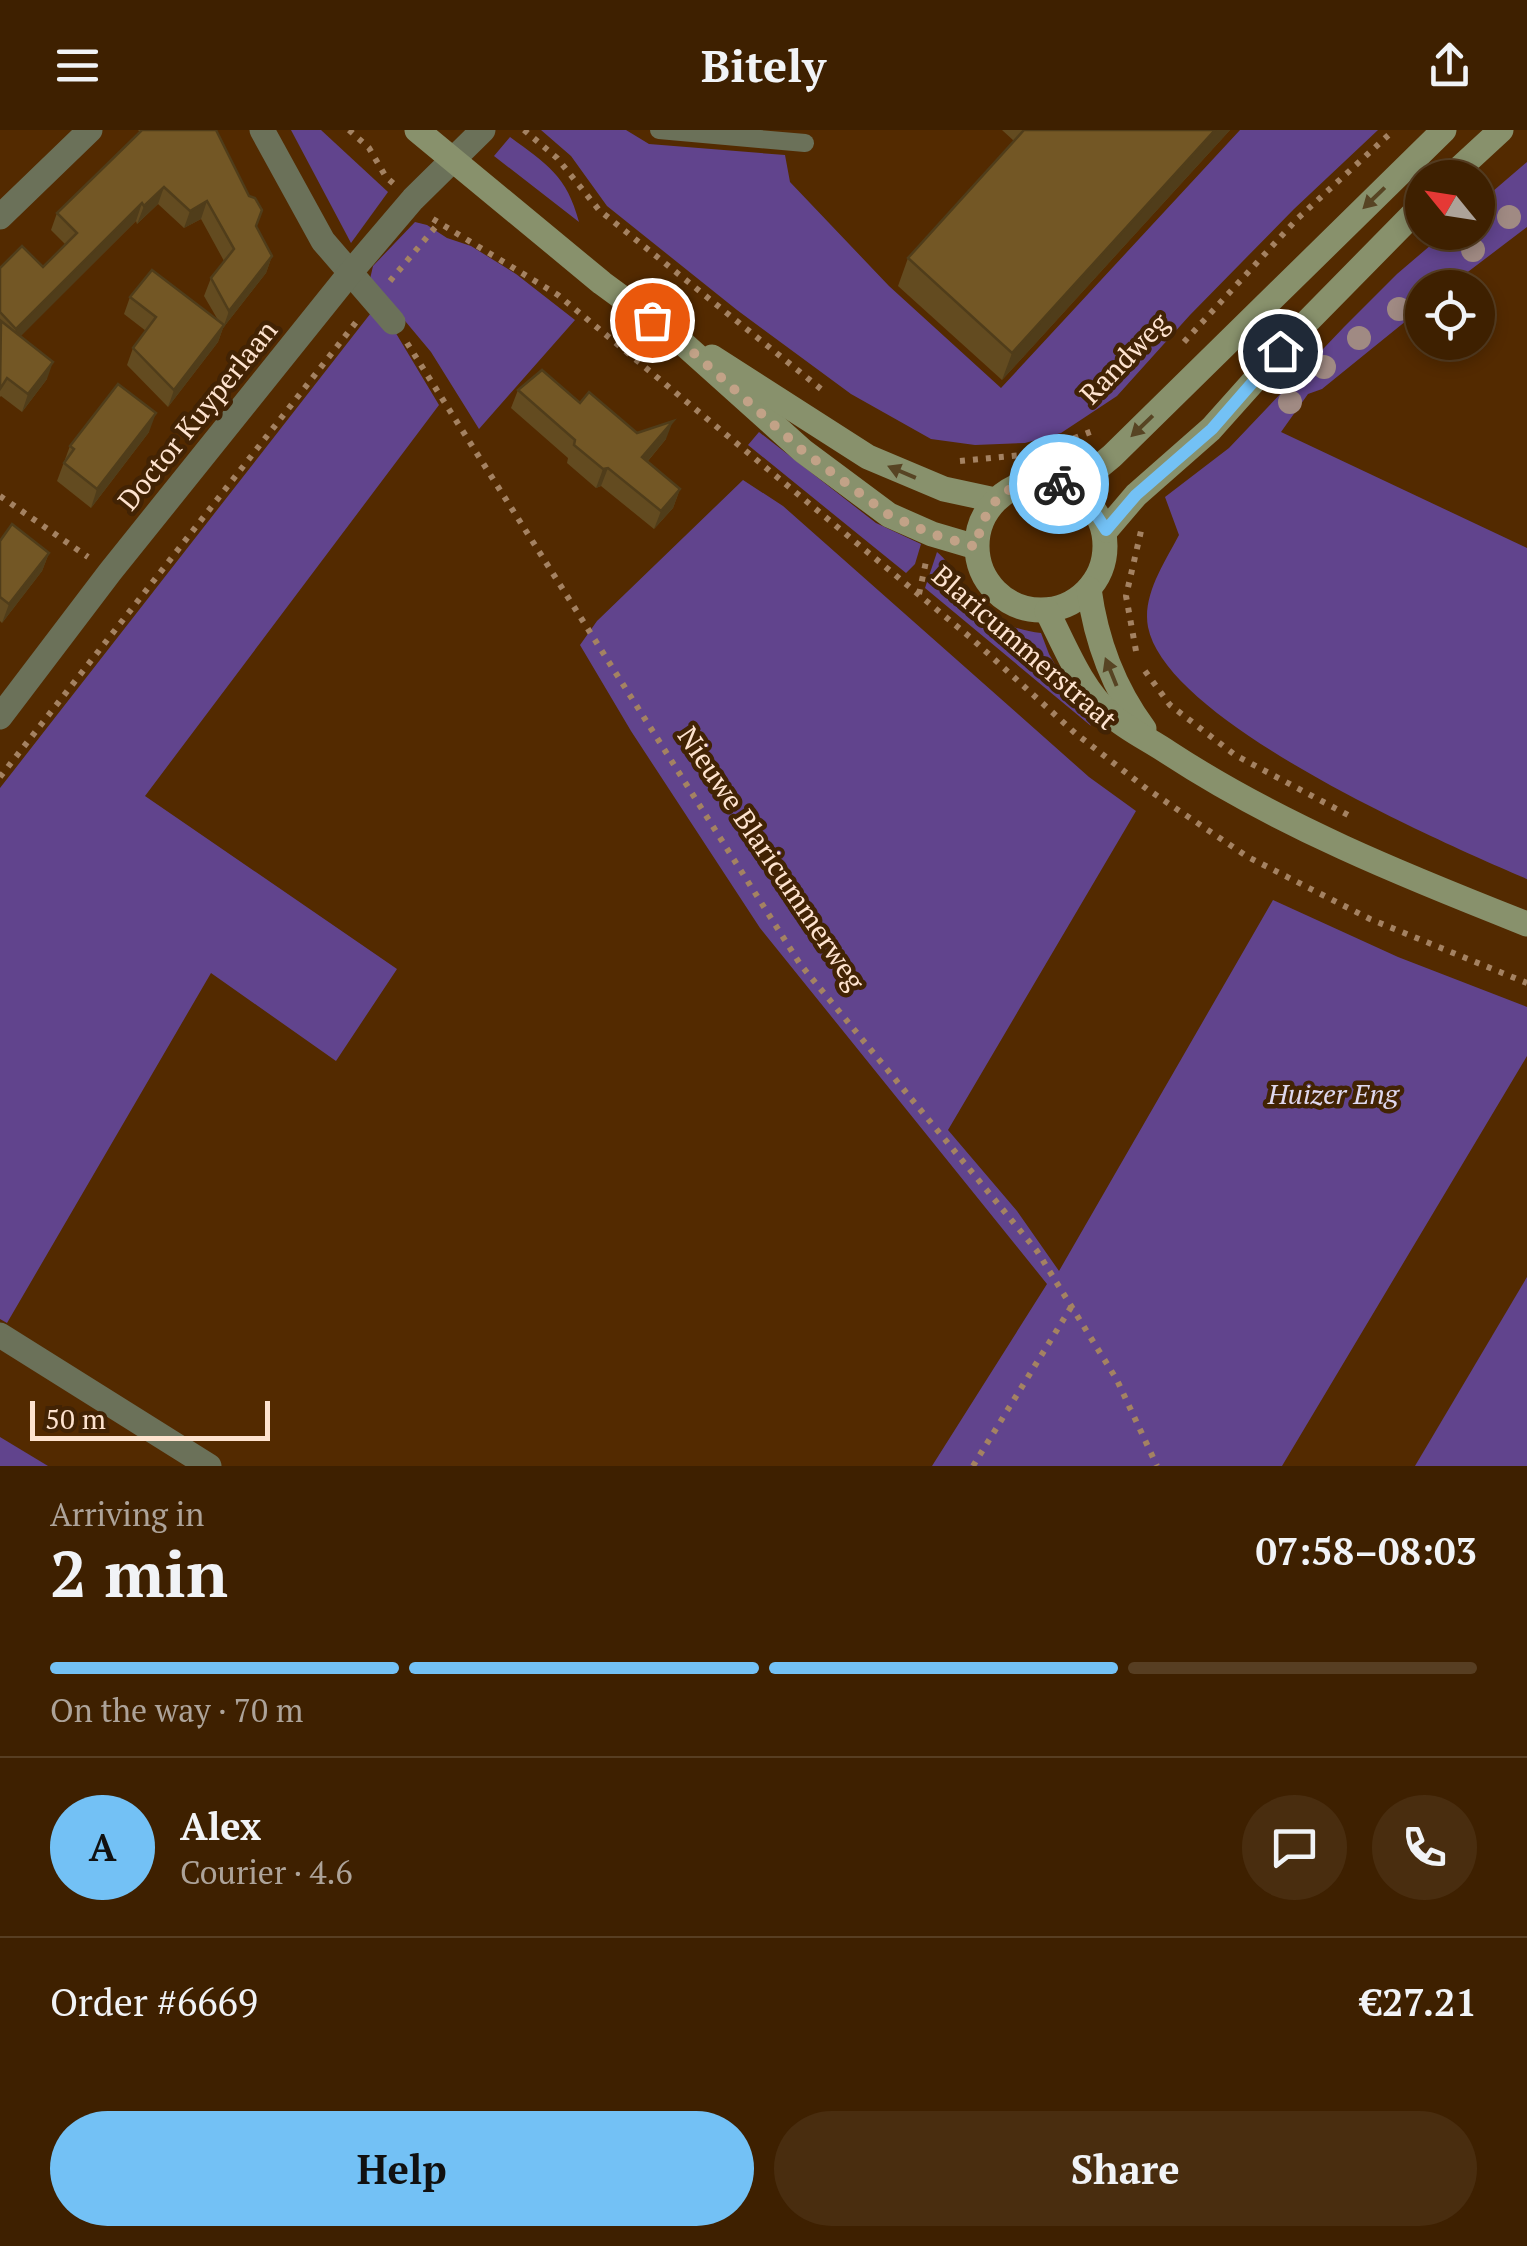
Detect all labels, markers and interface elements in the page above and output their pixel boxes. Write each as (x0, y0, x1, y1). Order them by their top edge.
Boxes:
text: Bitely (701, 35, 826, 95)
icon: menu (50, 38, 105, 93)
icon: share (1422, 38, 1477, 93)
north arrow (1405, 160, 1495, 250)
map controls (1405, 160, 1495, 360)
one-way arrow (1363, 186, 1387, 210)
button: locate (1405, 270, 1495, 360)
pin (610, 278, 695, 363)
icon: bag (625, 293, 680, 348)
street label: Randweg (1071, 304, 1177, 411)
pin (1238, 309, 1323, 394)
street label: Doctor Kuyperlaan (109, 312, 285, 518)
icon: home (1253, 324, 1308, 379)
one-way arrow (1131, 414, 1155, 437)
courier (1009, 434, 1109, 534)
icon: bike (1032, 457, 1087, 512)
one-way arrow (887, 464, 917, 480)
street label: Blaricummerstraat (925, 557, 1126, 738)
one-way arrow (1103, 657, 1119, 687)
street label: Nieuwe Blaricummerweg (670, 719, 875, 998)
park label: Huizer Eng (1267, 1075, 1401, 1112)
scale bar (30, 1396, 270, 1440)
text: 50 m (45, 1400, 106, 1437)
text: Arriving in (50, 1493, 204, 1535)
text: 07:58–08:03 (1255, 1526, 1477, 1576)
text: 2 min (50, 1529, 228, 1616)
text: On the way · 70 m (50, 1689, 303, 1731)
button: chat (1242, 1795, 1347, 1900)
button: phone (1372, 1795, 1477, 1900)
text: Alex (180, 1801, 261, 1851)
text: A (89, 1822, 116, 1872)
text: Courier · 4.6 (180, 1851, 352, 1893)
text: Order #6669 (50, 1977, 258, 2027)
text: €27.21 (1360, 1977, 1477, 2027)
button: Help (50, 2111, 754, 2226)
button: Share (774, 2111, 1477, 2226)

